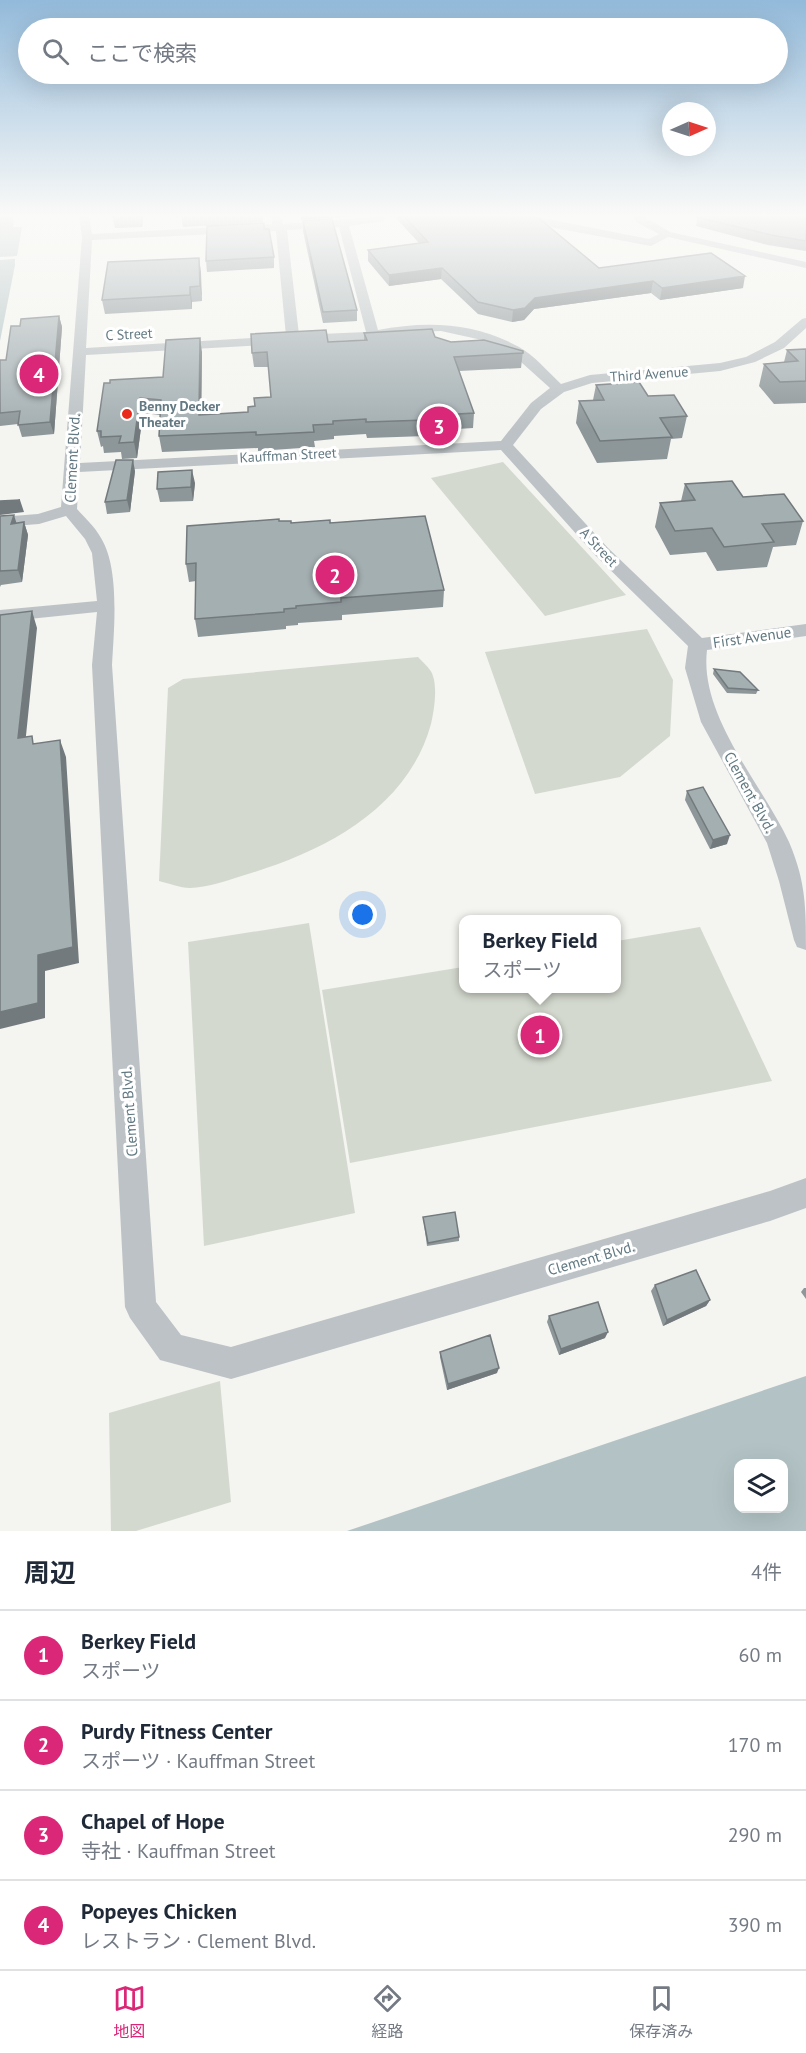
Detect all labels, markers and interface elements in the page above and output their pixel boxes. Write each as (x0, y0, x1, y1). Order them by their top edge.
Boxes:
search box (18, 18, 788, 84)
icon: search (39, 35, 72, 68)
text: ここで検索 (87, 39, 197, 67)
north arrow (662, 102, 716, 156)
street label: C Street (105, 324, 153, 344)
pin: 4 (20, 352, 58, 397)
street label: Third Avenue (609, 362, 689, 386)
place label: Benny Decker Theater (139, 397, 220, 431)
pin: 3 (420, 404, 458, 448)
marker: Benny Decker Theater (120, 407, 134, 421)
street label: Clement Blvd. (60, 413, 84, 503)
street label: Kauffman Street (239, 443, 337, 467)
street label: A Street (576, 524, 622, 571)
pin: 2 (316, 552, 354, 598)
street label: First Avenue (712, 622, 792, 652)
street label: Clement Blvd. (720, 748, 780, 836)
your location (348, 900, 377, 929)
popup (459, 915, 621, 993)
text: Berkey Field (482, 926, 598, 954)
text: スポーツ (482, 957, 562, 983)
pin: 1 (520, 1012, 560, 1058)
street label: Clement Blvd. (116, 1067, 142, 1157)
street label: Clement Blvd. (545, 1237, 637, 1279)
map controls (734, 1459, 788, 1513)
button: layers (734, 1459, 788, 1513)
text: 周辺 (24, 1556, 76, 1589)
text: 4件 (751, 1559, 782, 1585)
text: Berkey Field (81, 1627, 196, 1655)
text: 1 (38, 1642, 49, 1668)
text: 60 m (739, 1642, 782, 1668)
text: スポーツ (81, 1658, 161, 1684)
text: Purdy Fitness Center (81, 1717, 273, 1745)
text: 2 (38, 1732, 49, 1758)
text: 170 m (728, 1732, 782, 1758)
text: スポーツ · Kauffman Street (81, 1748, 315, 1774)
text: Chapel of Hope (81, 1807, 225, 1835)
text: 3 (38, 1822, 49, 1848)
text: 290 m (728, 1822, 782, 1848)
text: 寺社 · Kauffman Street (81, 1838, 276, 1864)
text: Popeyes Chicken (81, 1897, 237, 1925)
text: 4 (38, 1912, 49, 1938)
text: 390 m (728, 1912, 782, 1938)
text: レストラン · Clement Blvd. (81, 1928, 316, 1954)
tab: 地図 (113, 1982, 146, 2042)
tab: 経路 (371, 1982, 404, 2042)
tab: 保存済み (629, 1982, 693, 2042)

